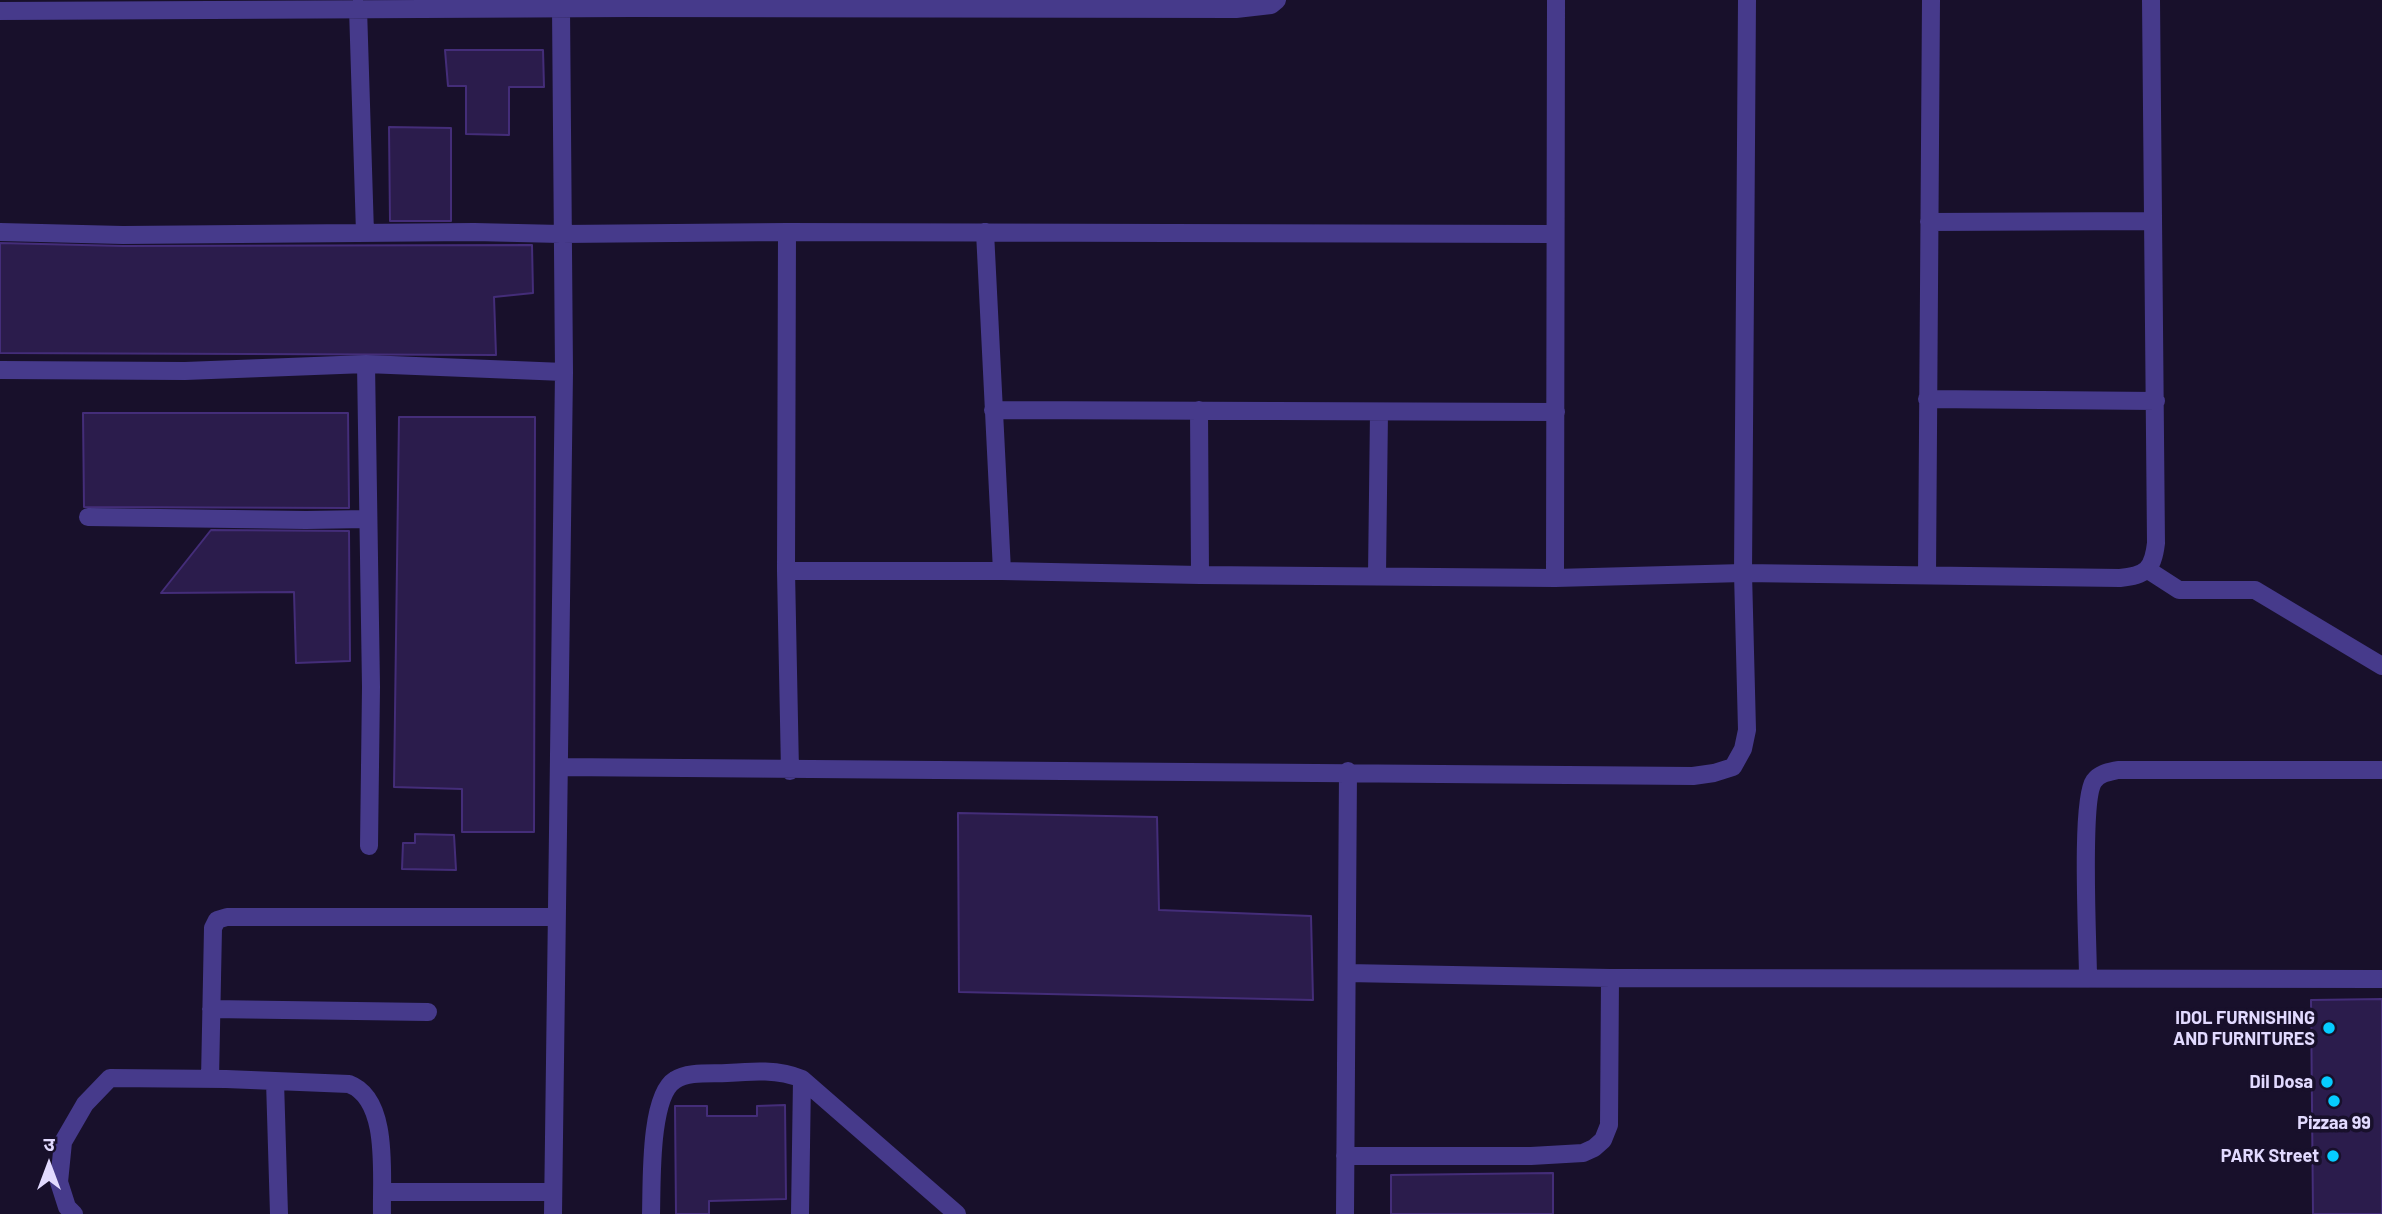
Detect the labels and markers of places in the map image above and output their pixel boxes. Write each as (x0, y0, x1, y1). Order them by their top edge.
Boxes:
place label: IDOL FURNISHING AND FURNITURES (2173, 1007, 2315, 1050)
marker: IDOL FURNISHING AND FURNITURES (2321, 1020, 2337, 1036)
place label: Dil Dosa (2250, 1071, 2313, 1093)
marker: Dil Dosa (2319, 1074, 2335, 1090)
marker: Pizzaa 99 (2326, 1093, 2342, 1109)
place label: Pizzaa 99 (2297, 1112, 2371, 1134)
place label: PARK Street (2221, 1145, 2319, 1167)
marker: PARK Street (2325, 1148, 2341, 1164)

